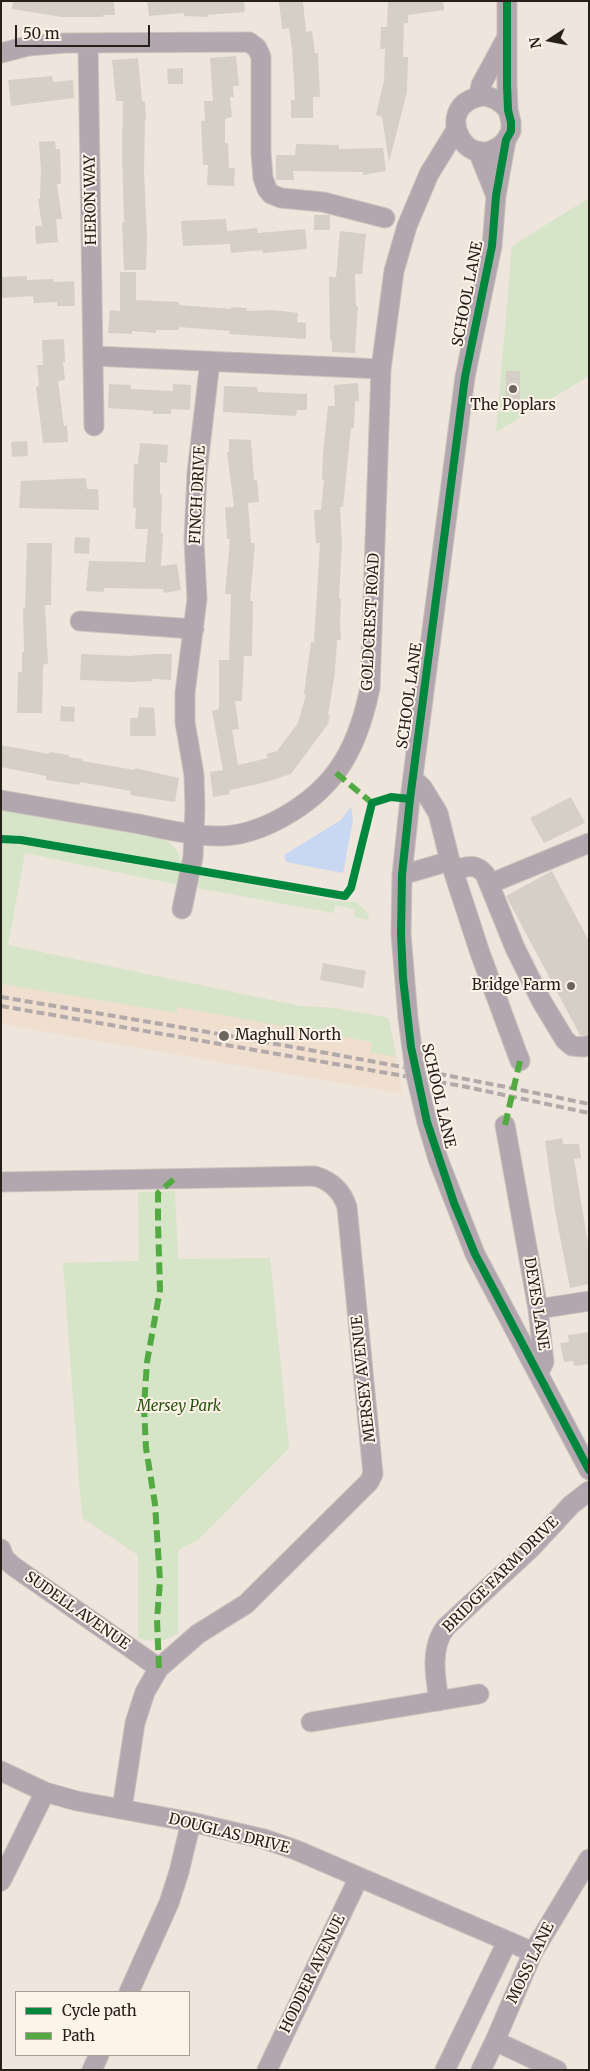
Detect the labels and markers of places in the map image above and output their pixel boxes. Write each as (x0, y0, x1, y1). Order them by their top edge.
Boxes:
marker: The Poplars (507, 383, 519, 395)
place label: The Poplars (470, 397, 556, 415)
place label: Bridge Farm (472, 977, 561, 995)
marker: Bridge Farm (565, 980, 577, 992)
place label: Maghull North (235, 1027, 341, 1045)
marker: Maghull North (217, 1029, 231, 1043)

